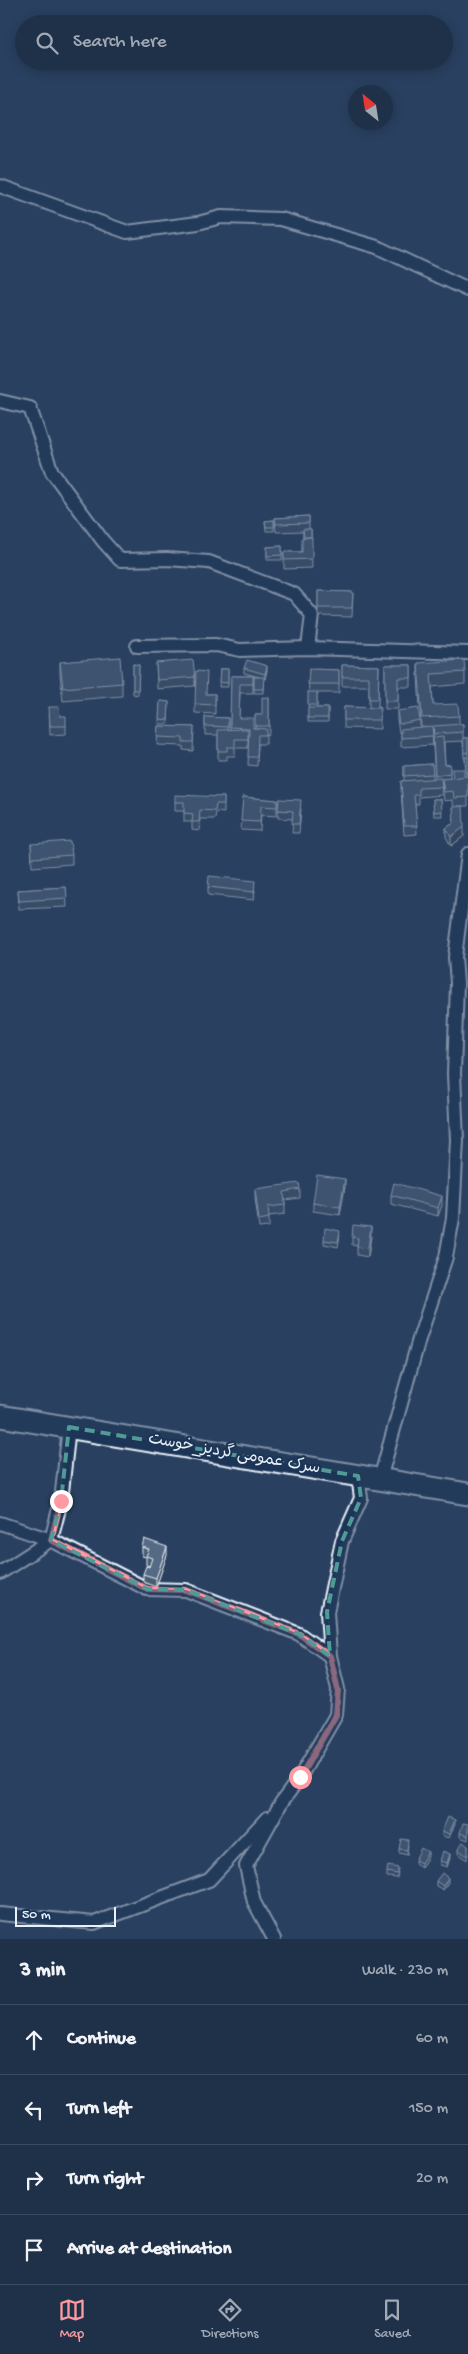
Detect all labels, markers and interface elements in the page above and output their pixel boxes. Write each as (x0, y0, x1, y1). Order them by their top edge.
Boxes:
search box (15, 15, 453, 70)
icon: search (33, 29, 61, 57)
text: Search here (73, 31, 167, 54)
north arrow (348, 85, 393, 130)
street label: سرک عمومی گردیز_خوست (147, 1428, 322, 1479)
route end (50, 1490, 73, 1513)
route start (289, 1766, 312, 1789)
scale bar (15, 1904, 116, 1927)
text: 50 m (22, 1907, 51, 1924)
text: 3 min (20, 1959, 65, 1984)
text: Walk · 230 m (362, 1962, 448, 1981)
icon: ahead (20, 2026, 48, 2054)
text: Continue (67, 2028, 136, 2051)
text: 60 m (416, 2030, 448, 2049)
icon: left (20, 2096, 48, 2124)
text: Turn left (67, 2098, 131, 2121)
text: 150 m (409, 2100, 448, 2119)
icon: right (20, 2166, 48, 2194)
text: Turn right (67, 2168, 143, 2191)
text: 20 m (416, 2170, 448, 2189)
icon: arrive (20, 2236, 48, 2264)
text: Arrive at destination (67, 2238, 231, 2261)
tab: Map (58, 2296, 86, 2343)
tab: Directions (202, 2296, 259, 2343)
tab: Saved (374, 2296, 410, 2343)

